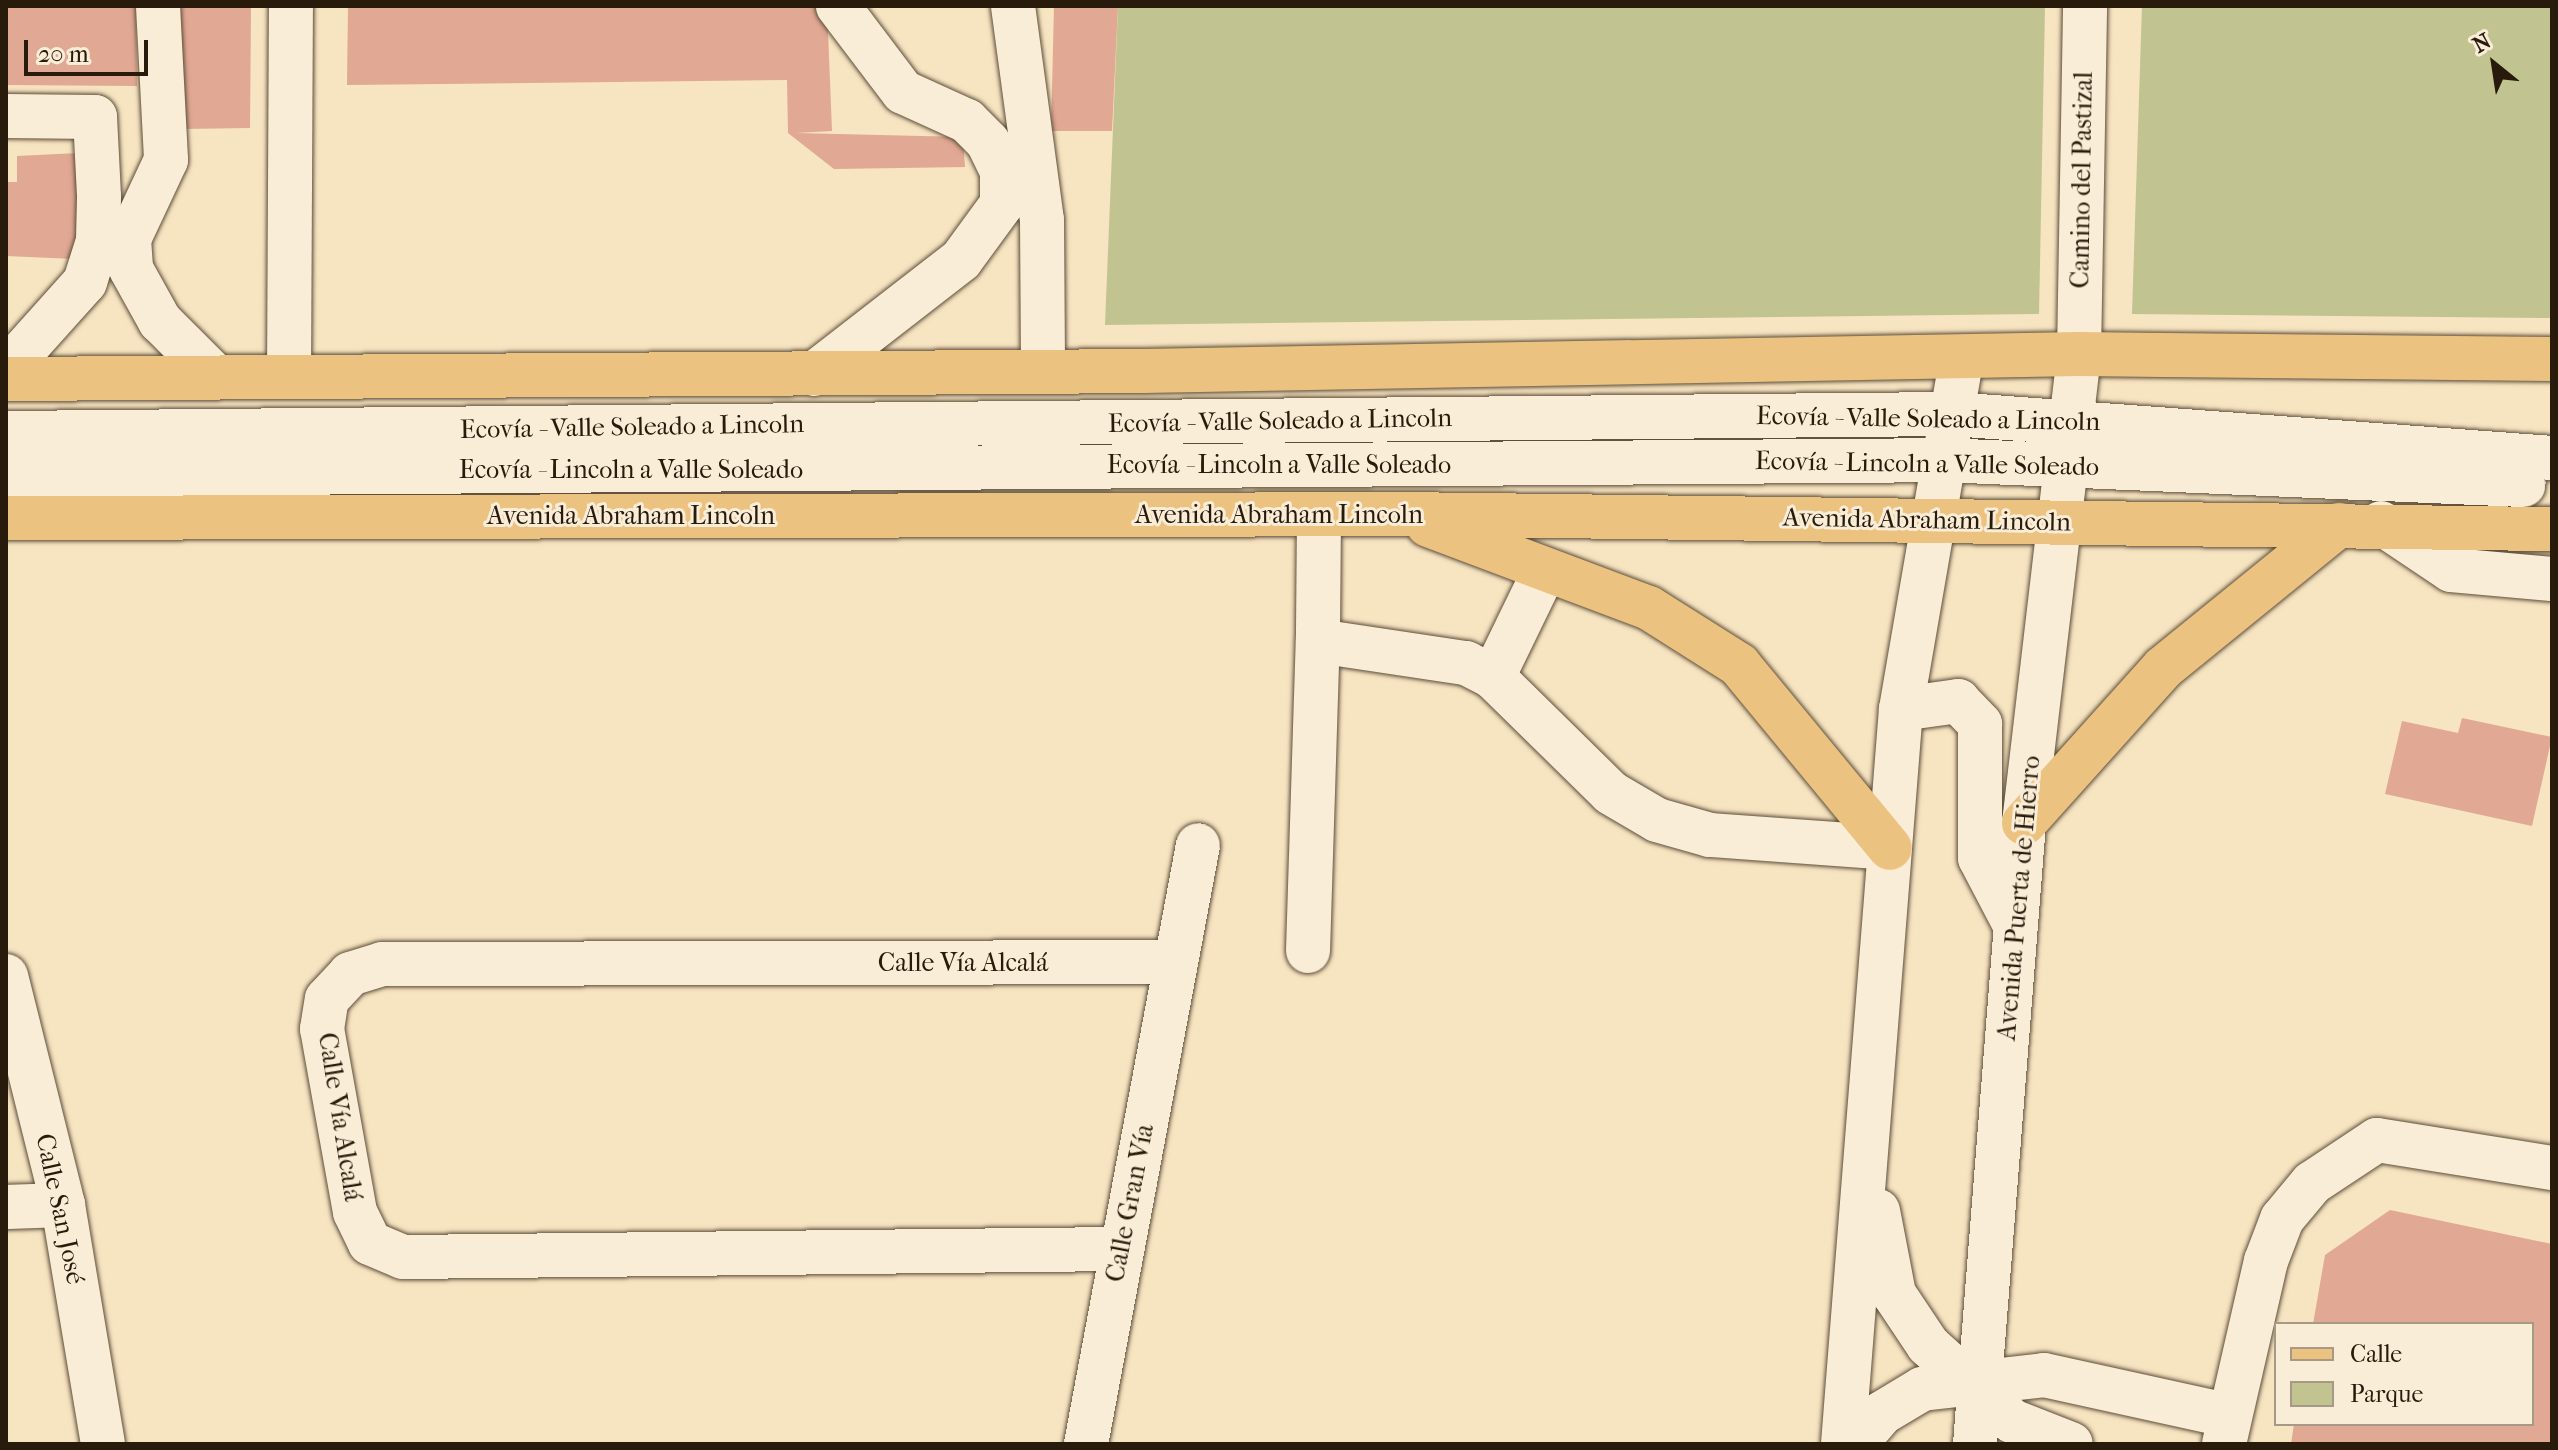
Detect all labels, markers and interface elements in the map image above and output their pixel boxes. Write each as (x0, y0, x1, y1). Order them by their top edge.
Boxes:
scale bar (28, 24, 152, 74)
north arrow (2454, 24, 2534, 104)
text: N (2468, 28, 2496, 59)
text: 20 m (38, 40, 89, 68)
street label: Camino del Pastizal (2065, 71, 2099, 289)
street label: Ecovía - Valle Soleado a Lincoln (1756, 400, 2100, 438)
street label: Ecovía - Valle Soleado a Lincoln (1108, 402, 1452, 440)
street label: Ecovía - Valle Soleado a Lincoln (460, 408, 804, 446)
street label: Ecovía - Lincoln a Valle Soleado (1755, 445, 2099, 483)
street label: Ecovía - Lincoln a Valle Soleado (1107, 449, 1451, 481)
street label: Ecovía - Lincoln a Valle Soleado (459, 454, 803, 486)
street label: Avenida Abraham Lincoln (1135, 499, 1423, 531)
street label: Avenida Abraham Lincoln (487, 500, 775, 532)
street label: Avenida Abraham Lincoln (1783, 502, 2071, 538)
street label: Avenida Puerta de Hierro (1991, 754, 2047, 1042)
street label: Calle Vía Alcalá (878, 947, 1048, 979)
street label: Calle Vía Alcalá (311, 1030, 369, 1204)
street label: Calle Gran Vía (1099, 1121, 1161, 1285)
street label: Calle San José (29, 1131, 91, 1287)
legend (2274, 1322, 2534, 1426)
text: Calle (2350, 1340, 2402, 1368)
text: Parque (2350, 1380, 2423, 1408)

